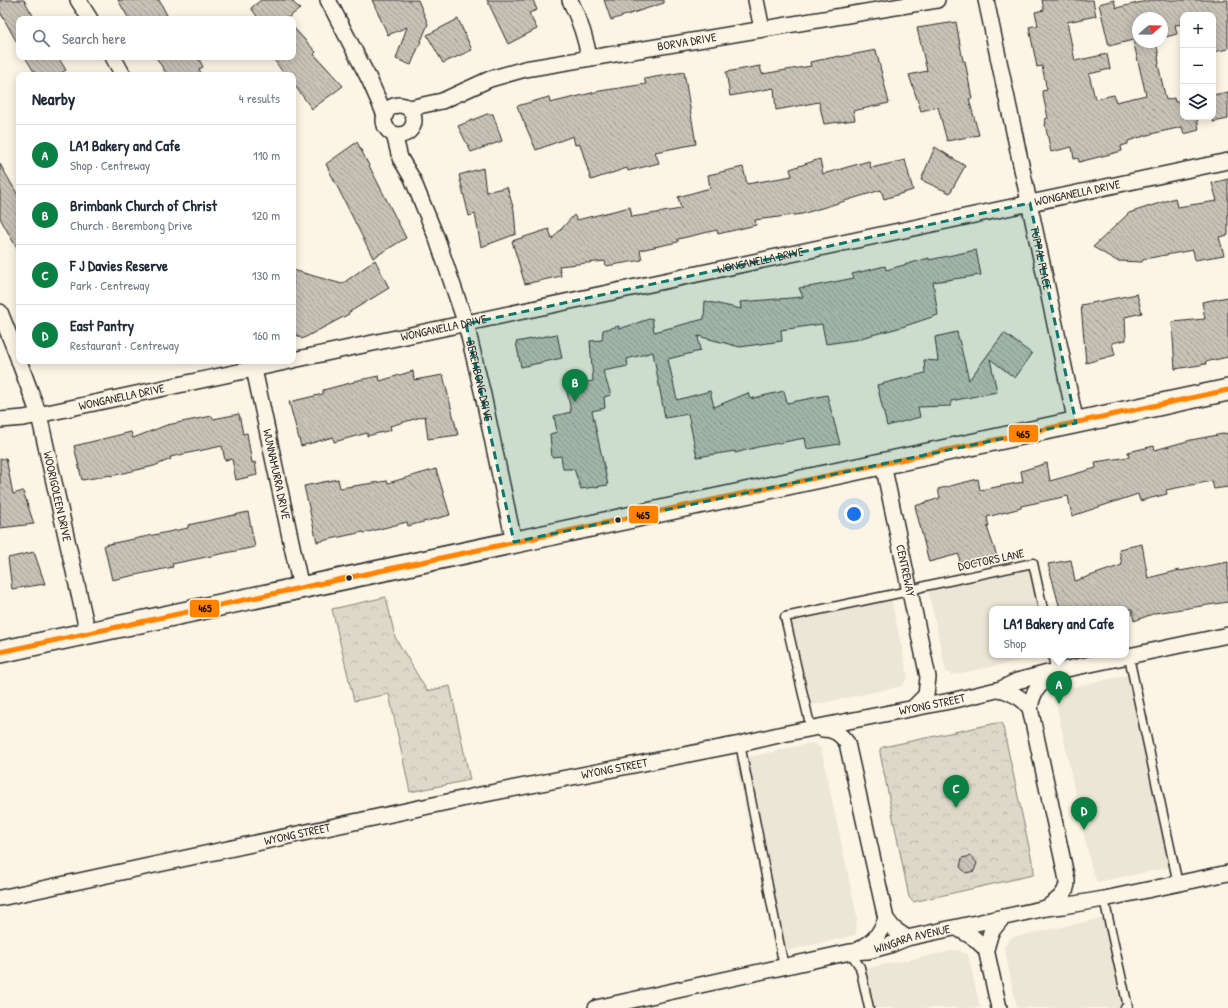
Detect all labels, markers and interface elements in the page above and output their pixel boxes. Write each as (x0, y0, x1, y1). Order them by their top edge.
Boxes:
north arrow (1132, 12, 1168, 48)
map controls (1180, 12, 1216, 120)
button: + (1180, 12, 1216, 48)
search box (16, 16, 296, 60)
icon: search (30, 27, 52, 49)
text: Search here (62, 28, 126, 49)
street label: BORVA DRIVE (656, 28, 718, 55)
button: − (1180, 48, 1216, 84)
button: layers (1180, 84, 1216, 120)
text: Nearby (32, 87, 75, 110)
text: 4 results (239, 89, 280, 107)
text: LA1 Bakery and Cafe (70, 135, 180, 156)
text: A (42, 146, 48, 164)
text: 110 m (253, 146, 280, 164)
text: Shop · Centreway (70, 156, 150, 174)
street label: WONGANELLA DRIVE (1033, 175, 1123, 210)
text: Brimbank Church of Christ (70, 195, 217, 216)
text: B (42, 206, 48, 224)
text: 120 m (252, 206, 280, 224)
text: Church · Berembong Drive (70, 216, 192, 234)
street label: TUPPAL PLACE (1026, 225, 1057, 292)
street label: WONGANELLA DRIVE (716, 242, 806, 277)
text: F J Davies Reserve (70, 255, 168, 276)
text: C (41, 266, 49, 284)
text: 130 m (252, 266, 280, 284)
text: Park · Centreway (70, 276, 150, 294)
street label: WONGANELLA DRIVE (399, 310, 489, 345)
text: East Pantry (70, 315, 134, 336)
text: D (42, 326, 48, 344)
text: 160 m (252, 326, 280, 344)
text: Restaurant · Centreway (70, 336, 179, 354)
street label: BEREMBONG DRIVE (462, 338, 497, 423)
pin: B (562, 369, 588, 402)
street label: WONGANELLA DRIVE (77, 379, 167, 414)
line badge: 465 (1008, 424, 1039, 443)
street label: WUNNAMURRA DRIVE (259, 427, 295, 521)
text: 465 (1016, 427, 1030, 441)
street label: WOORIGOLEEN DRIVE (39, 450, 76, 544)
your location (844, 504, 864, 524)
line badge: 465 (628, 505, 659, 524)
text: 465 (636, 508, 650, 522)
unlabelled marker (613, 515, 623, 525)
street label: CENTREWAY (892, 543, 920, 599)
street label: DOCTORS LANE (956, 544, 1026, 575)
unlabelled marker (344, 573, 354, 583)
line badge: 465 (189, 599, 220, 618)
text: 465 (198, 601, 212, 615)
popup (989, 606, 1129, 658)
text: LA1 Bakery and Cafe (1004, 613, 1114, 634)
text: Shop (1004, 634, 1026, 652)
pin: A (1046, 671, 1072, 704)
street label: WYONG STREET (897, 689, 967, 719)
street label: WYONG STREET (580, 753, 649, 783)
pin: C (943, 775, 969, 808)
pin: D (1071, 797, 1097, 830)
street label: WYONG STREET (263, 818, 332, 849)
street label: WINGARA AVENUE (872, 920, 952, 957)

